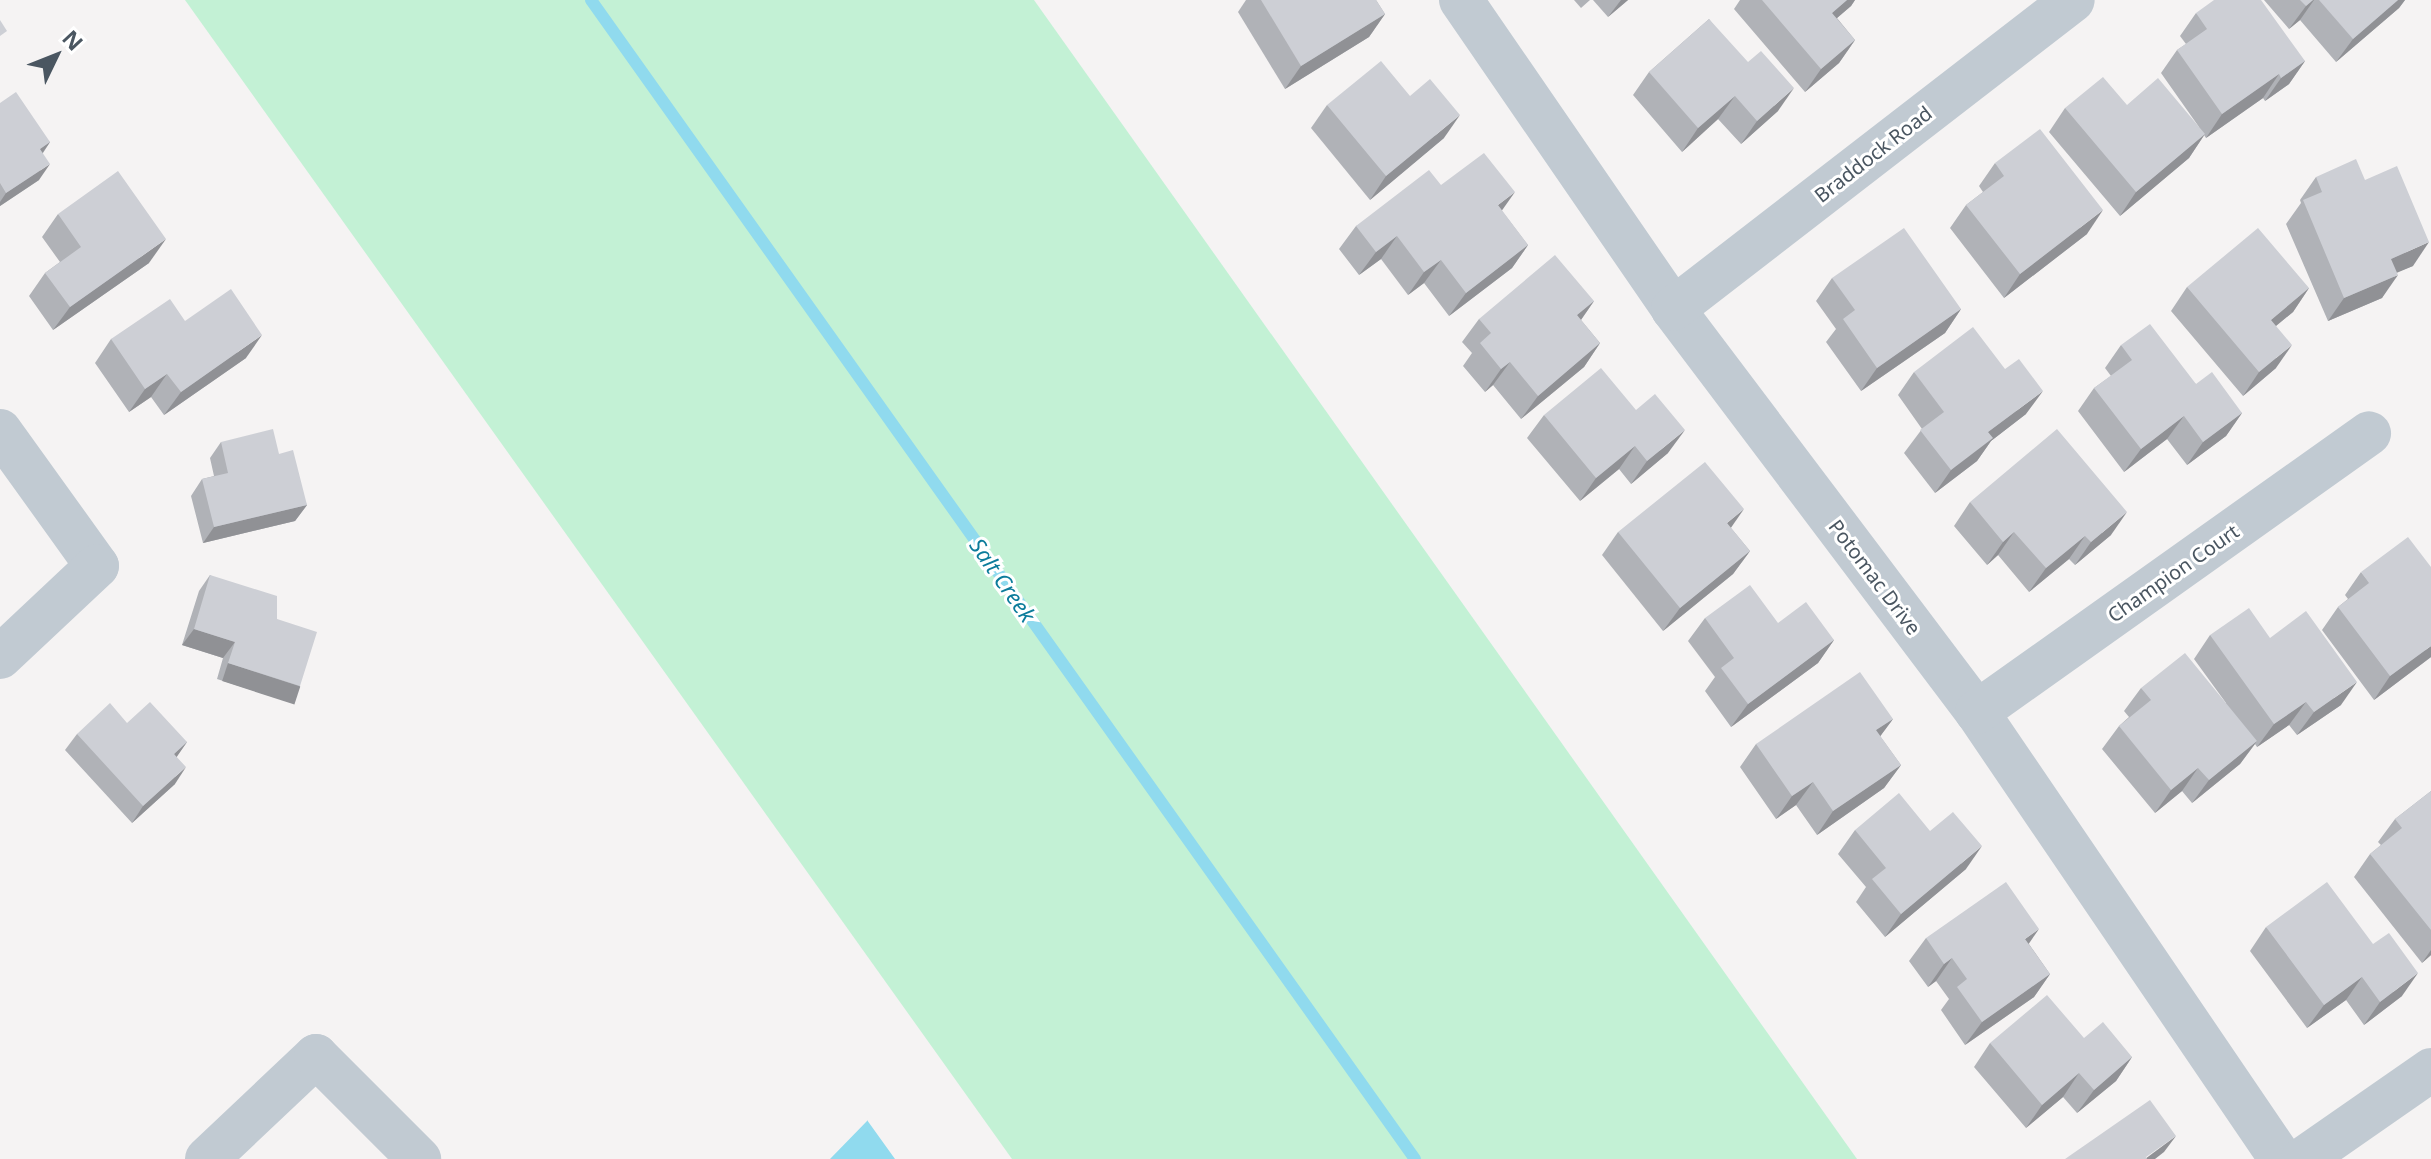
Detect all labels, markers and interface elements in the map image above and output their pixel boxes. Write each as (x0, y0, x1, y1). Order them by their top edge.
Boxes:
north arrow (16, 16, 96, 96)
text: N (56, 23, 91, 56)
street label: Braddock Road (1810, 101, 1936, 207)
street label: Potomac Drive (1824, 515, 1926, 639)
street label: Champion Court (2103, 519, 2243, 627)
water label: Salt Creek (965, 533, 1041, 627)

